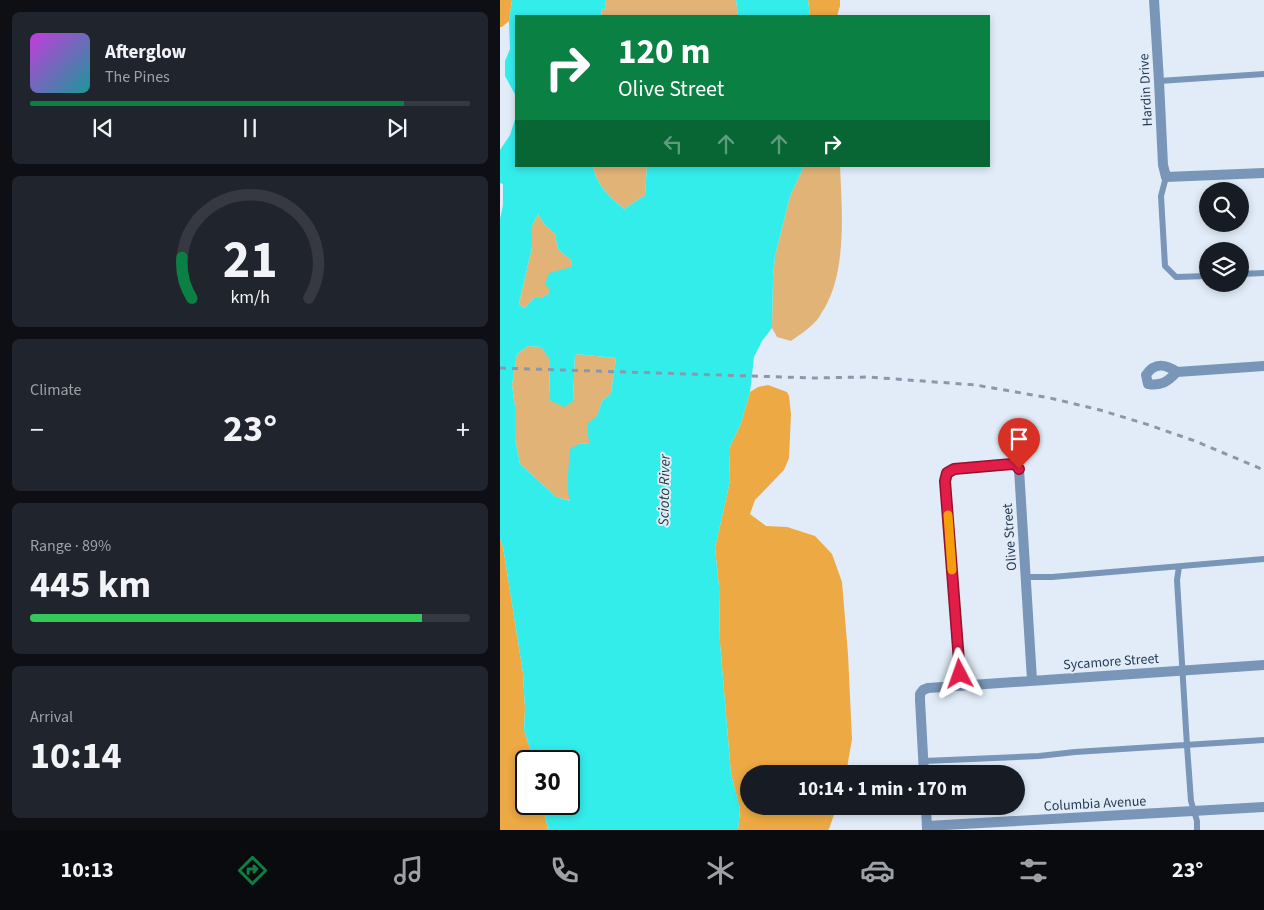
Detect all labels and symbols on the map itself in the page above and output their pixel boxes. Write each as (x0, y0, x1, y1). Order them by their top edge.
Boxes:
street label: Hardin Drive (1134, 53, 1158, 127)
pin (998, 418, 1040, 469)
water label: Scioto River (653, 453, 676, 526)
street label: Olive Street (998, 502, 1022, 571)
position arrow (933, 647, 985, 699)
street label: Sycamore Street (1062, 649, 1160, 675)
speed limit sign: 30 (515, 750, 580, 815)
street label: Columbia Avenue (1043, 791, 1147, 817)

